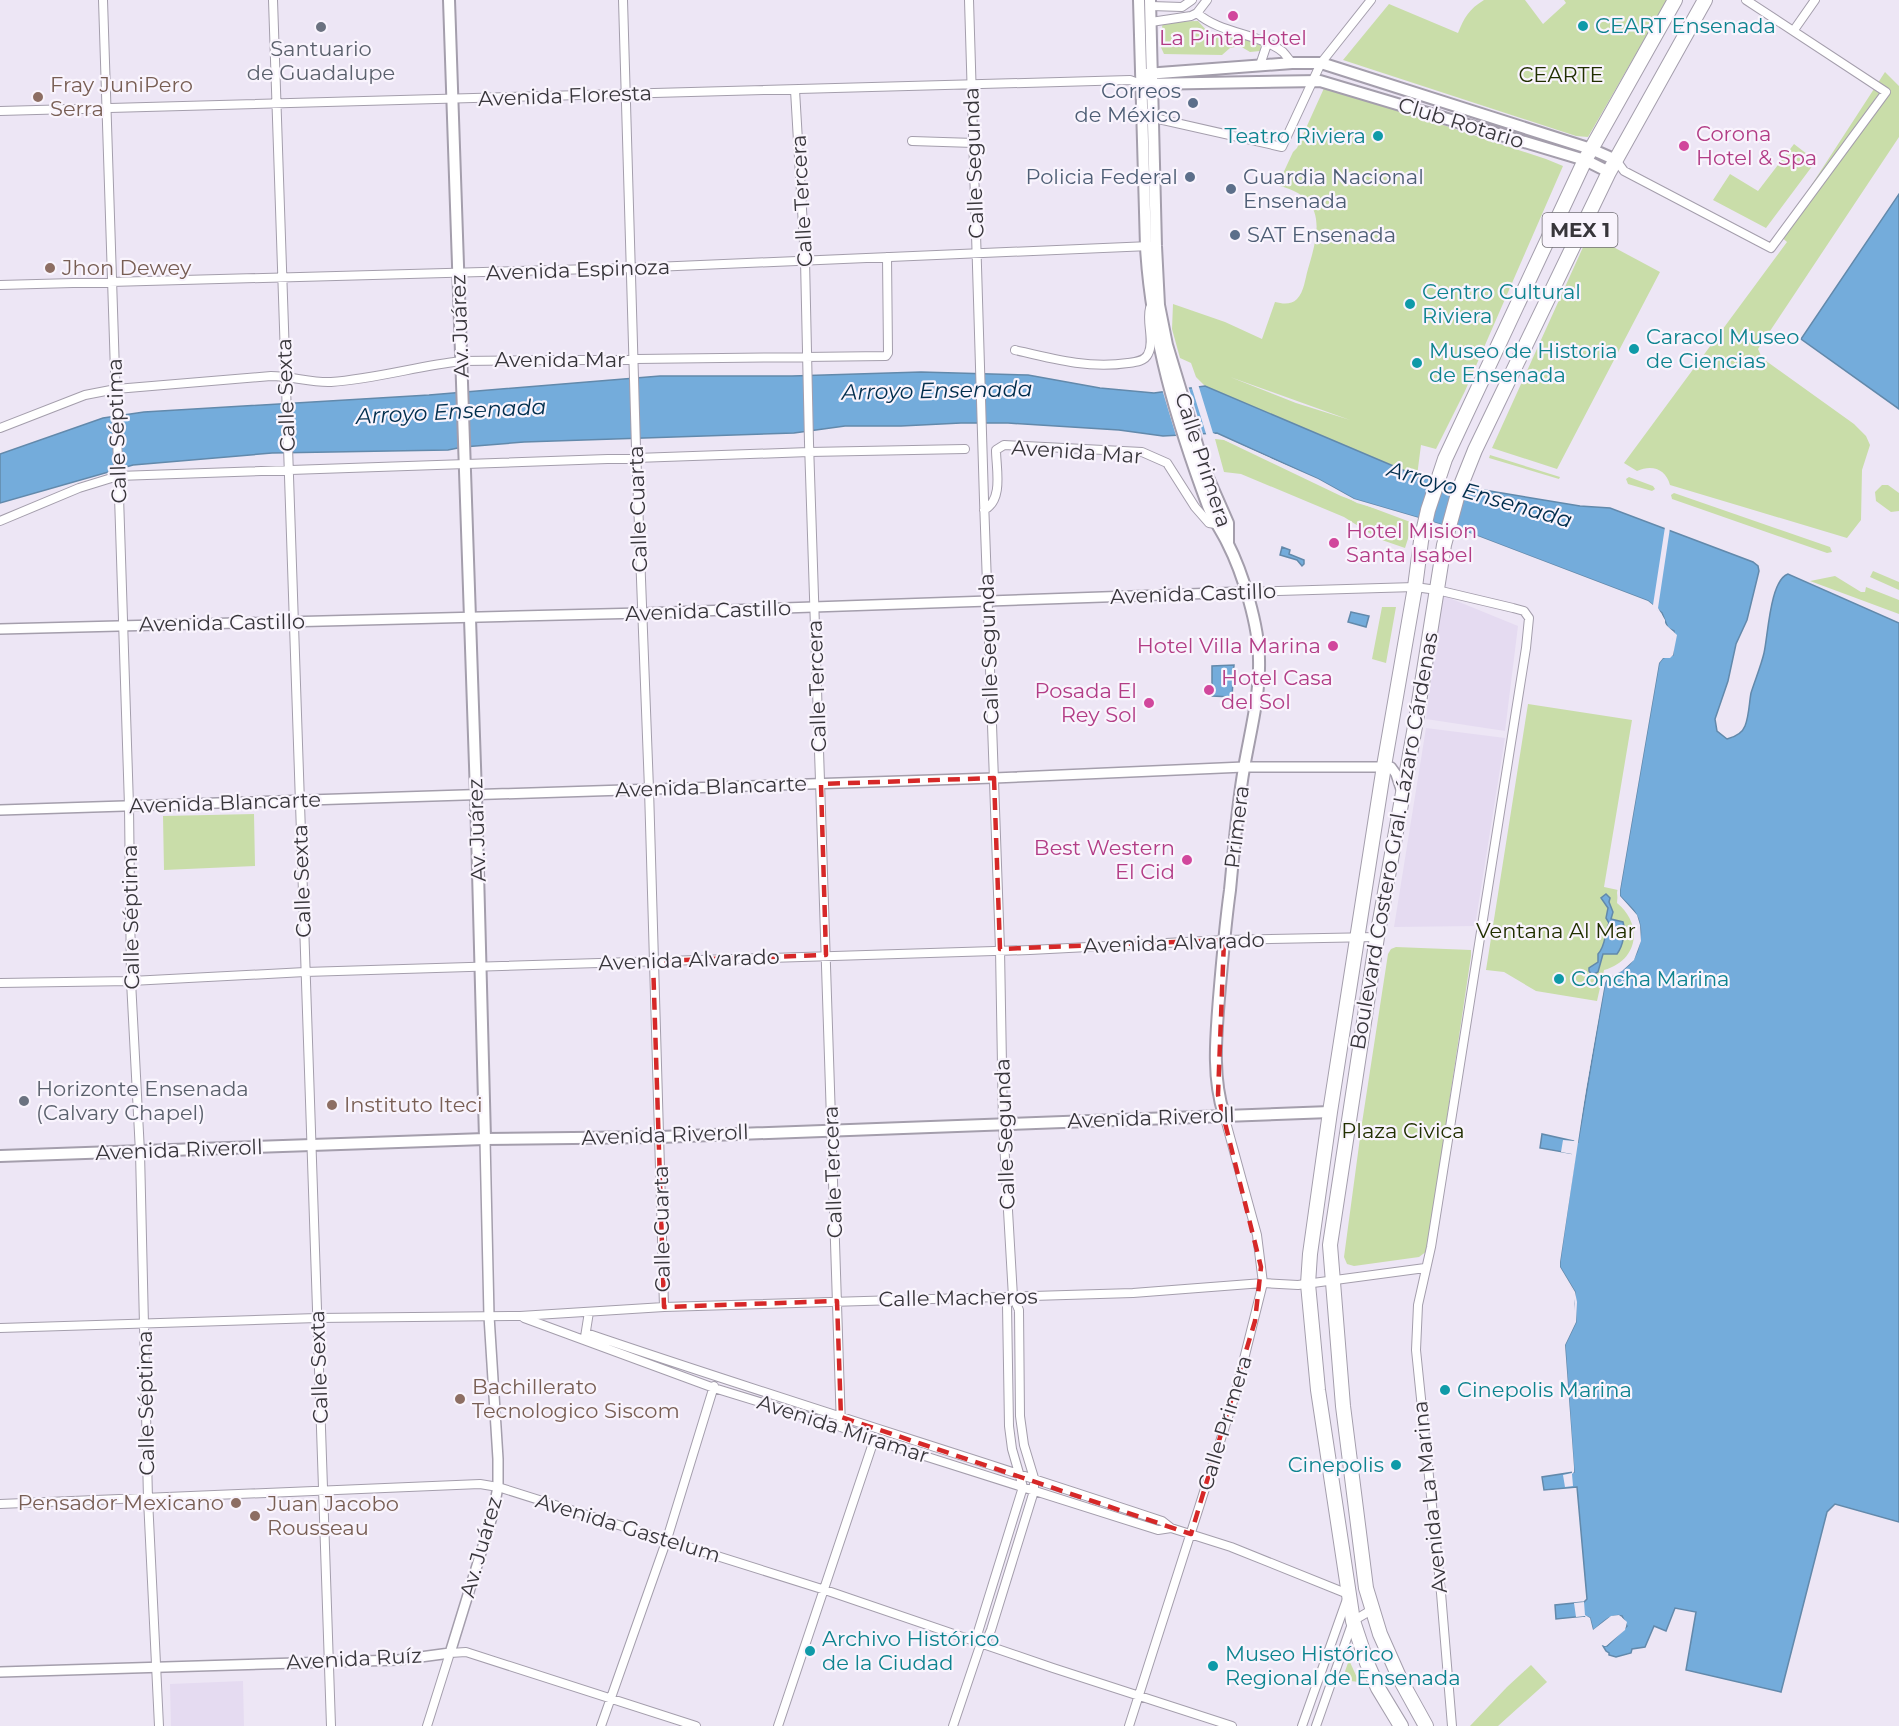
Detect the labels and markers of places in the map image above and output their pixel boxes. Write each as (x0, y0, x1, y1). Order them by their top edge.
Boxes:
marker: La Pinta Hotel (1226, 9, 1240, 23)
place label: CEART Ensenada (1595, 13, 1776, 38)
marker: CEART Ensenada (1576, 19, 1590, 33)
marker: Santuario de Guadalupe (314, 20, 328, 34)
place label: La Pinta Hotel (1159, 25, 1307, 50)
place label: Santuario de Guadalupe (247, 36, 395, 85)
place label: Fray JuniPero Serra (50, 72, 193, 121)
place label: Correos de México (1074, 78, 1181, 127)
marker: Fray JuniPero Serra (31, 90, 45, 104)
marker: Correos de México (1186, 96, 1200, 110)
place label: Corona Hotel & Spa (1696, 121, 1817, 170)
place label: Teatro Riviera (1224, 123, 1366, 148)
marker: Teatro Riviera (1371, 129, 1385, 143)
marker: Corona Hotel & Spa (1677, 139, 1691, 153)
place label: Policia Federal (1025, 164, 1178, 189)
place label: Guardia Nacional Ensenada (1243, 164, 1424, 213)
marker: Policia Federal (1183, 170, 1197, 184)
marker: Guardia Nacional Ensenada (1224, 182, 1238, 196)
place label: SAT Ensenada (1247, 222, 1396, 247)
marker: SAT Ensenada (1228, 228, 1242, 242)
place label: Jhon Dewey (61, 255, 192, 280)
marker: Jhon Dewey (43, 261, 57, 275)
place label: Centro Cultural Riviera (1422, 279, 1581, 328)
marker: Centro Cultural Riviera (1403, 297, 1417, 311)
place label: Caracol Museo de Ciencias (1646, 324, 1799, 373)
place label: Museo de Historia de Ensenada (1429, 338, 1618, 387)
marker: Caracol Museo de Ciencias (1627, 342, 1641, 356)
marker: Museo de Historia de Ensenada (1410, 356, 1424, 370)
place label: Hotel Mision Santa Isabel (1346, 518, 1477, 567)
marker: Hotel Mision Santa Isabel (1327, 536, 1341, 550)
place label: Hotel Villa Marina (1137, 633, 1321, 658)
marker: Hotel Villa Marina (1326, 639, 1340, 653)
place label: Hotel Casa del Sol (1221, 665, 1333, 714)
place label: Posada El Rey Sol (1035, 678, 1137, 727)
marker: Hotel Casa del Sol (1202, 683, 1216, 697)
marker: Posada El Rey Sol (1142, 696, 1156, 710)
place label: Best Western El Cid (1034, 835, 1175, 884)
marker: Best Western El Cid (1180, 853, 1194, 867)
place label: Concha Marina (1571, 966, 1729, 991)
marker: Concha Marina (1552, 972, 1566, 986)
place label: Horizonte Ensenada (Calvary Chapel) (36, 1076, 249, 1125)
place label: Instituto Iteci (344, 1092, 483, 1117)
marker: Horizonte Ensenada (Calvary Chapel) (17, 1094, 31, 1108)
marker: Instituto Iteci (325, 1098, 339, 1112)
place label: Bachillerato Tecnologico Siscom (472, 1374, 680, 1423)
place label: Cinepolis Marina (1457, 1377, 1632, 1402)
marker: Cinepolis Marina (1438, 1383, 1452, 1397)
marker: Bachillerato Tecnologico Siscom (453, 1392, 467, 1406)
place label: Cinepolis (1288, 1452, 1384, 1477)
marker: Cinepolis (1389, 1458, 1403, 1472)
place label: Pensador Mexicano (17, 1490, 224, 1515)
place label: Juan Jacobo Rousseau (266, 1491, 399, 1540)
marker: Pensador Mexicano (229, 1496, 243, 1510)
marker: Juan Jacobo Rousseau (248, 1509, 262, 1523)
place label: Archivo Histórico de la Ciudad (822, 1626, 999, 1675)
place label: Museo Histórico Regional de Ensenada (1225, 1641, 1461, 1690)
marker: Archivo Histórico de la Ciudad (803, 1644, 817, 1658)
marker: Museo Histórico Regional de Ensenada (1206, 1659, 1220, 1673)

